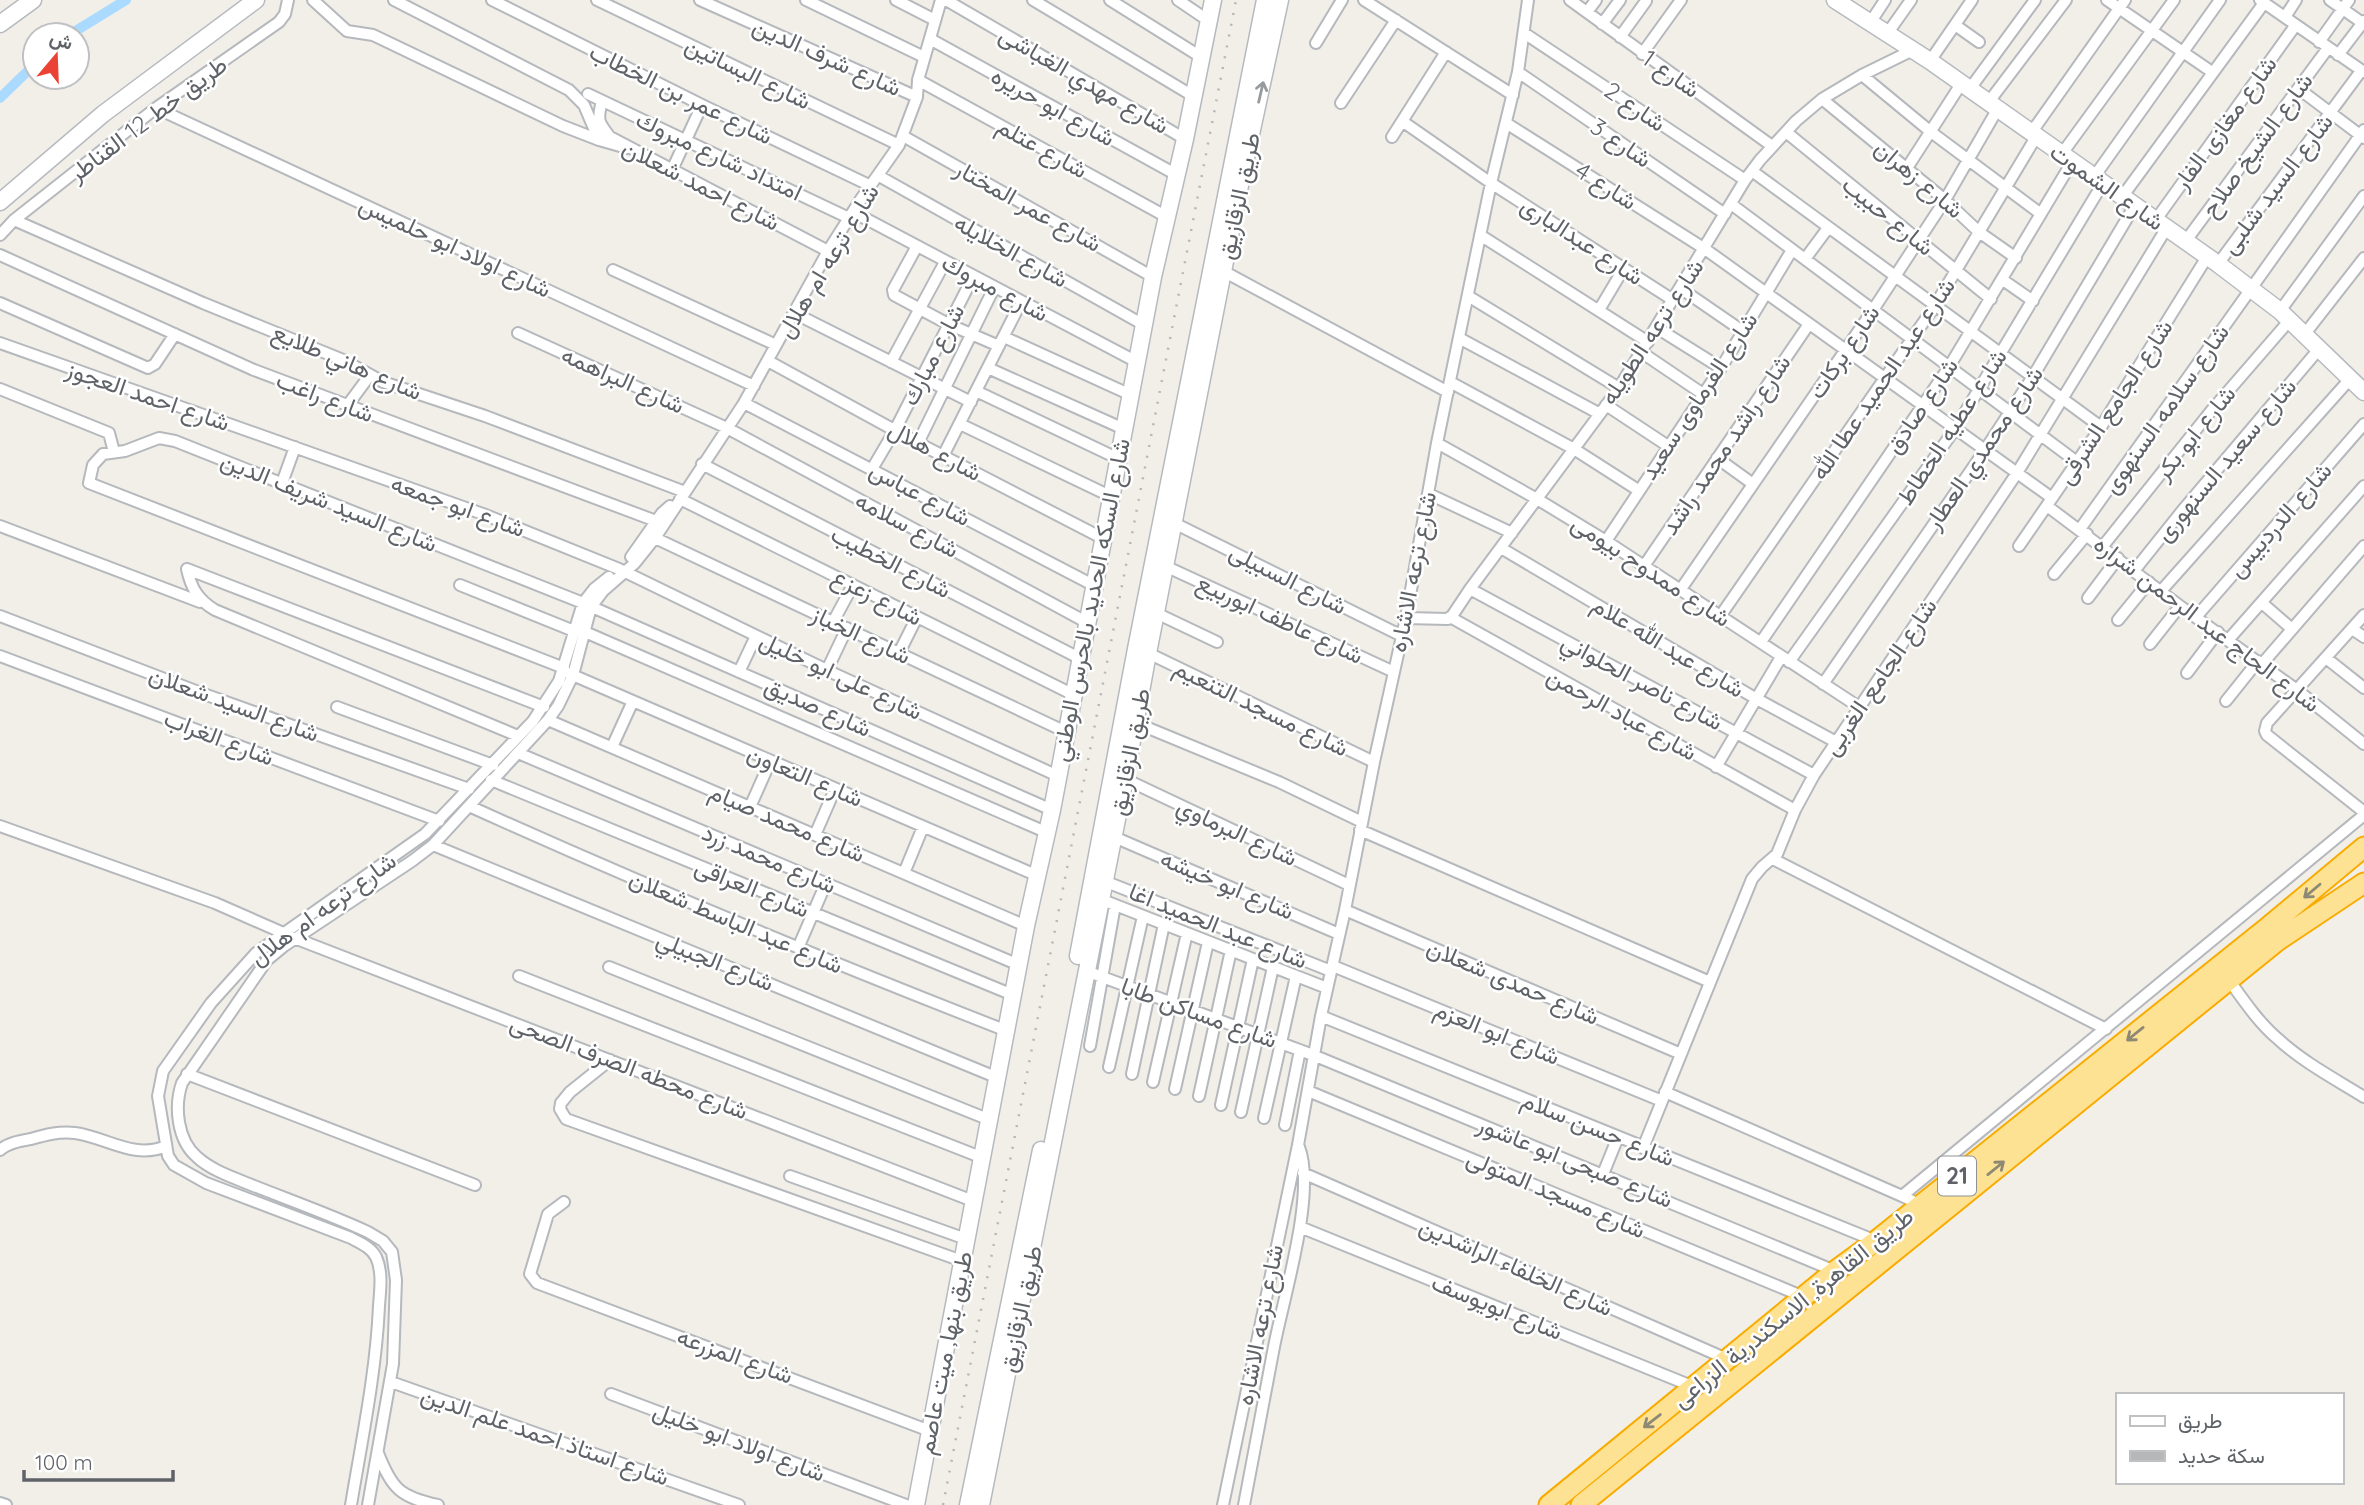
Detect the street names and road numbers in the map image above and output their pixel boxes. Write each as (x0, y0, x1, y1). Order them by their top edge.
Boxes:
street label: شارع شرف الدين (748, 10, 906, 104)
street label: شارع مهدي الغباشى (992, 18, 1175, 144)
street label: شارع البساتين (680, 29, 816, 117)
street label: شارع عمر بن الخطاب (584, 36, 778, 152)
street label: شارع 1 (1636, 43, 1706, 105)
street label: طريق خط 12 القناطر (61, 49, 233, 189)
street label: شارع مغازى الفار (2165, 50, 2284, 197)
street label: شارع ابو حريره (985, 60, 1121, 154)
street label: شارع الشيخ صلاح (2194, 66, 2321, 224)
street label: شارع 2 (1598, 75, 1672, 139)
street label: امتداد شارع مبروك (631, 103, 807, 209)
street label: شارع السيد شلبى (2214, 107, 2340, 261)
street label: شارع عتلم (991, 110, 1093, 186)
street label: شارع 3 (1584, 111, 1658, 175)
street label: طريق الزقازيق (1210, 130, 1267, 262)
street label: شارع احمد شعلان (617, 131, 785, 239)
street label: شارع زهران (1868, 132, 1970, 226)
street label: شارع الشموت (2043, 136, 2171, 238)
street label: شارع عمر المختار (948, 152, 1107, 260)
street label: شارع 4 (1569, 155, 1643, 217)
street label: شارع حبيب (1835, 169, 1941, 263)
street label: شارع ترعه ام هلال (769, 178, 887, 344)
street label: شارع اولاد ابو حلميس (354, 188, 556, 306)
street label: شارع عبدالبارى (1514, 189, 1650, 293)
street label: شارع الخلايله (948, 207, 1074, 295)
street label: شارع مبروك (936, 246, 1054, 330)
street label: شارع ترعه الطويله (1593, 253, 1711, 411)
street label: شارع عبد الحميد عطا الله (1803, 272, 1963, 486)
street label: شارع مبارك (894, 299, 972, 411)
street label: شارع بركات (1801, 299, 1887, 405)
street label: شارع الفرماوى سعيد (1633, 306, 1765, 486)
street label: شارع الجامع الشرقى (2050, 313, 2181, 491)
street label: شارع هاني طلايع (266, 316, 427, 411)
street label: شارع سلامه السنهوى (2095, 318, 2237, 500)
street label: شارع البراهمه (556, 339, 690, 421)
street label: شارع عطيه الخطاط (1889, 343, 2015, 511)
street label: شارع راشد محمد راشد (1654, 348, 1798, 542)
street label: شارع صادق (1878, 352, 1966, 460)
street label: شارع احمد العجوز (61, 353, 234, 439)
street label: شارع محمدي العطار (1917, 360, 2053, 539)
street label: شارع راغب (272, 364, 378, 430)
street label: شارع سعيد السنهورى (2148, 372, 2304, 548)
street label: شارع ابو بكر (2146, 379, 2243, 488)
street label: شارع هلال (883, 413, 987, 489)
street label: شارع السكه الحديد بالحرس الوطني (1044, 436, 1141, 765)
street label: شارع السيد شريف الدين (216, 444, 442, 560)
street label: شارع عباس (864, 454, 976, 534)
street label: شارع الدردبيس (2221, 455, 2339, 585)
street label: شارع ابو جمعه (386, 467, 530, 545)
street label: شارع سلامه (849, 484, 965, 566)
street label: شارع ترعه الاشاره (1382, 489, 1444, 655)
street label: شارع ممدوح بيومى (1565, 507, 1737, 635)
street label: شارع الخطيب (825, 518, 957, 606)
street label: شارع الحاج عبد الرحمن شراره (2087, 528, 2327, 720)
street label: شارع السبيلى (1224, 536, 1352, 622)
street label: شارع زعزع (826, 561, 928, 633)
street label: شارع عاطف ابوربيع (1191, 566, 1369, 673)
street label: شارع عبد الله علام (1586, 589, 1750, 705)
street label: شارع الجامع الغربى (1815, 592, 1945, 763)
street label: شارع الخباز (805, 598, 916, 672)
street label: شارع على ابو خليل (754, 624, 928, 728)
street label: شارع ناصر الحلواني (1554, 626, 1729, 741)
street label: شارع مسجد التنعيم (1168, 652, 1354, 764)
street label: شارع السيد شعلان (144, 658, 324, 750)
street label: شارع عباد الرحمن (1541, 660, 1703, 768)
street label: شارع صديق (760, 669, 876, 745)
street label: طريق الزقازيق (1102, 686, 1157, 818)
street label: شارع الغراب (159, 702, 279, 774)
street label: شارع التعاون (742, 737, 868, 815)
street label: شارع محمد صيام (704, 776, 870, 870)
street label: شارع البرماوي (1170, 790, 1303, 877)
street label: شارع محمد زرد (697, 816, 841, 902)
street label: شارع ابو خيشه (1155, 842, 1299, 928)
street label: شارع ترعه ام هلال (243, 845, 403, 973)
street label: شارع العراقى (690, 851, 814, 925)
street label: شارع عبد الباسط شعلان (624, 862, 848, 982)
street label: شارع عبد الحميد اغا (1124, 876, 1312, 976)
street label: شارع الجبيلي (650, 923, 778, 1002)
street label: شارع حمدى شعلان (1422, 931, 1604, 1033)
street label: شارع مساكن طابا (1116, 970, 1282, 1056)
street label: شارع ابو العزم (1430, 993, 1564, 1073)
street label: شارع محطه الصرف الصحى (505, 1007, 753, 1127)
street label: شارع حسن سلام (1517, 1084, 1679, 1174)
street label: شارع صبحى ابو عاشور (1472, 1108, 1678, 1216)
street label: شارع مسجد المتولى (1462, 1142, 1650, 1246)
road number: 21 (1938, 1156, 1976, 1196)
street label: طريق القاهرة, الاسكندرية الزراعى (1666, 1200, 1920, 1415)
street label: شارع الخلفاء الراشدين (1414, 1210, 1618, 1324)
street label: شارع ترعه الاشاره (1229, 1242, 1291, 1408)
street label: طريق الزقازيق (992, 1243, 1049, 1375)
street label: طريق بنها, ميت عاصم (910, 1249, 980, 1457)
street label: شارع ابويوسف (1427, 1266, 1567, 1348)
street label: شارع المزرعه (673, 1320, 797, 1392)
street label: شارع استاذ احمد علم الدين (417, 1378, 673, 1494)
street label: شارع اولاد ابو خليل (648, 1394, 830, 1490)

